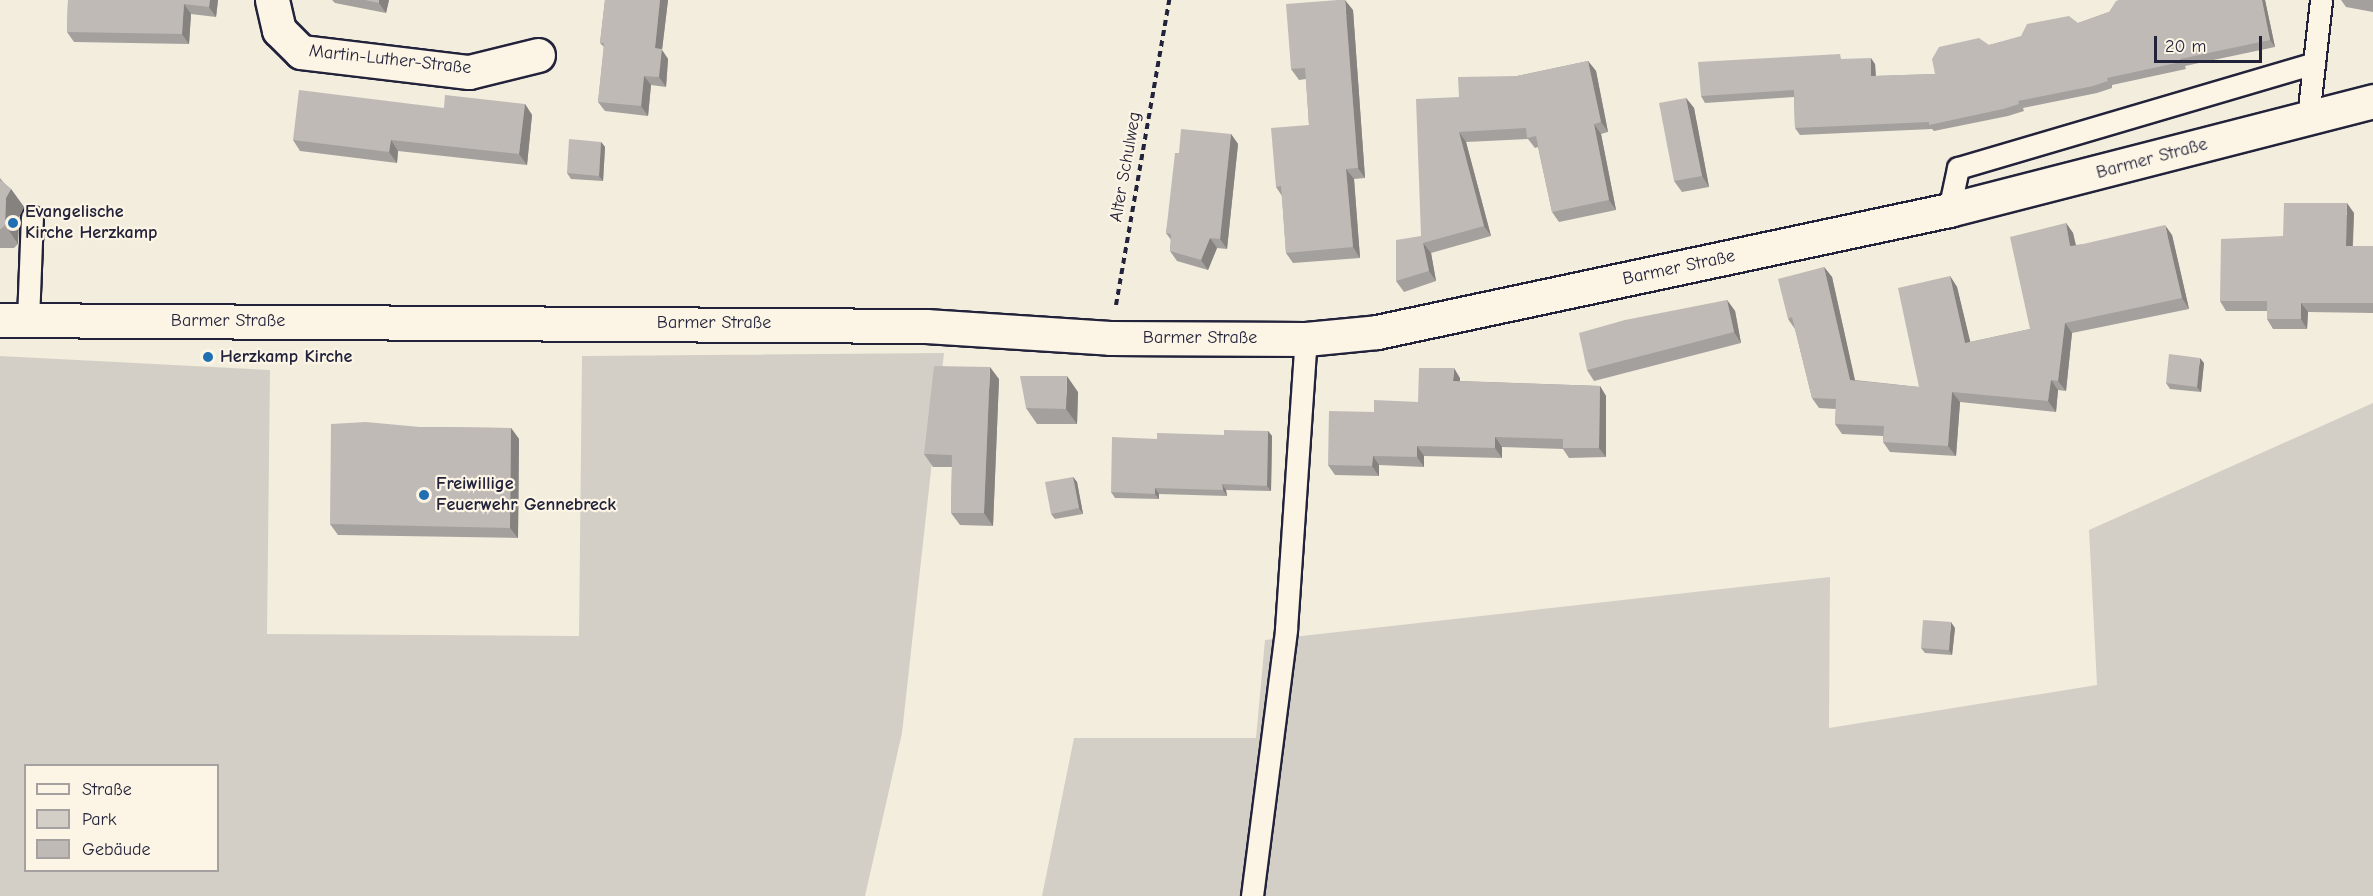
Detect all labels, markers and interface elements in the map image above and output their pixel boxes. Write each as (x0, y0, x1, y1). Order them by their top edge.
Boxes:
scale bar (2157, 24, 2265, 62)
text: 20 m (2165, 36, 2206, 57)
street label: Martin-Luther-Straße (308, 41, 472, 79)
street label: Alter Schulweg (1106, 110, 1146, 224)
street label: Barmer Straße (2094, 134, 2210, 184)
place label: Evangelische Kirche Herzkamp (25, 202, 157, 244)
marker: Evangelische Kirche Herzkamp (6, 216, 20, 230)
street label: Barmer Straße (1621, 246, 1737, 290)
street label: Barmer Straße (171, 310, 285, 332)
street label: Barmer Straße (657, 312, 771, 334)
street label: Barmer Straße (1143, 327, 1257, 349)
place label: Herzkamp Kirche (220, 346, 352, 368)
marker: Herzkamp Kirche (201, 350, 215, 364)
place label: Freiwillige Feuerwehr Gennebreck (436, 474, 616, 516)
marker: Freiwillige Feuerwehr Gennebreck (417, 488, 431, 502)
legend (24, 764, 219, 872)
text: Straße (82, 779, 132, 800)
text: Park (82, 809, 116, 830)
text: Gebäude (82, 839, 151, 860)

